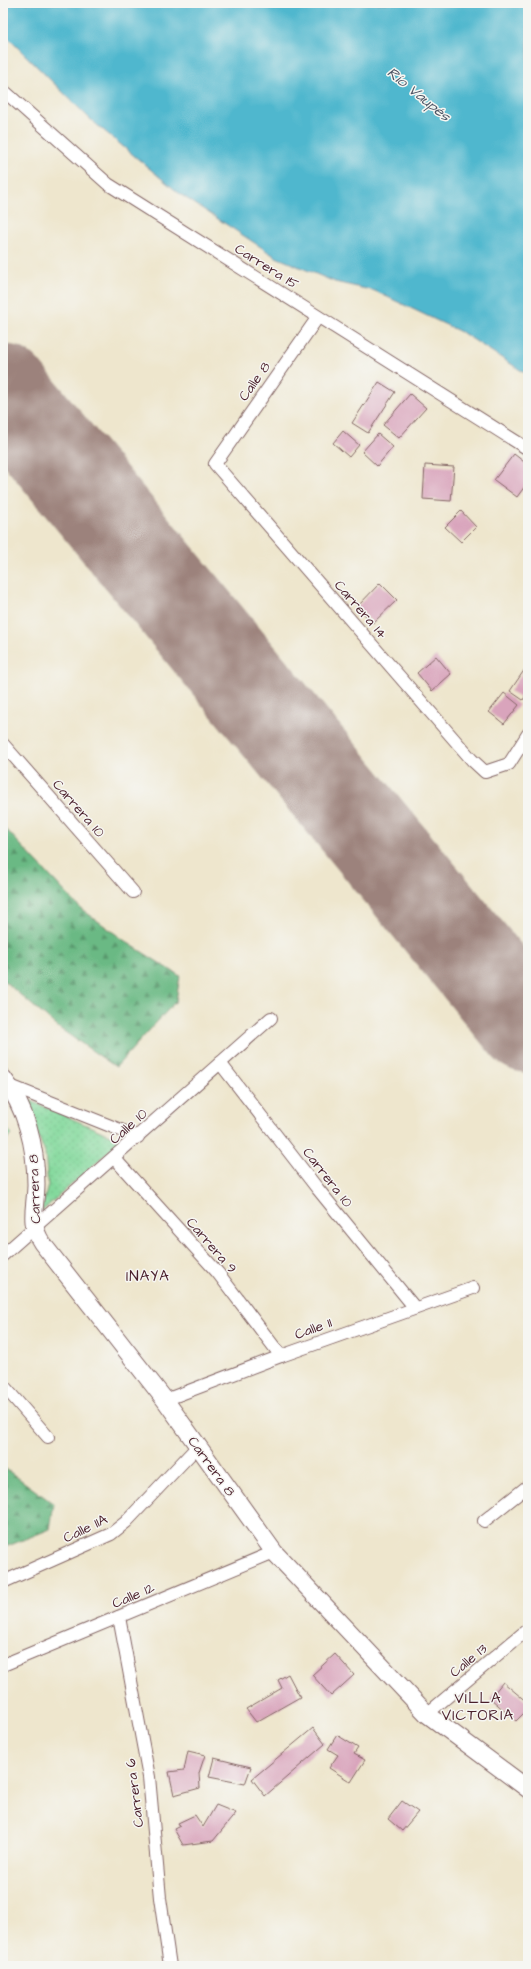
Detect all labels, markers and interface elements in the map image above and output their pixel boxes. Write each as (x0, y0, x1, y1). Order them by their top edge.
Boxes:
water label: Río Vaupés (383, 62, 456, 127)
street label: Carrera 15 (231, 239, 302, 295)
street label: Calle 8 (234, 358, 276, 405)
street label: Carrera 14 (329, 576, 392, 644)
street label: Carrera 10 (47, 775, 109, 842)
street label: Calle 10 (105, 1104, 152, 1149)
street label: Carrera 10 (297, 1143, 357, 1212)
street label: Carrera 8 (24, 1154, 46, 1224)
street label: Carrera 9 (181, 1213, 241, 1278)
district label: INAYA (126, 1266, 170, 1287)
street label: Calle 11 (292, 1313, 335, 1345)
street label: Carrera 8 (183, 1433, 240, 1501)
street label: Calle 11A (60, 1510, 111, 1548)
street label: Calle 12 (109, 1578, 158, 1614)
street label: Calle 13 (446, 1639, 492, 1682)
district label: VILLA VICTORIA (442, 1688, 514, 1726)
street label: Carrera 6 (121, 1757, 149, 1828)

